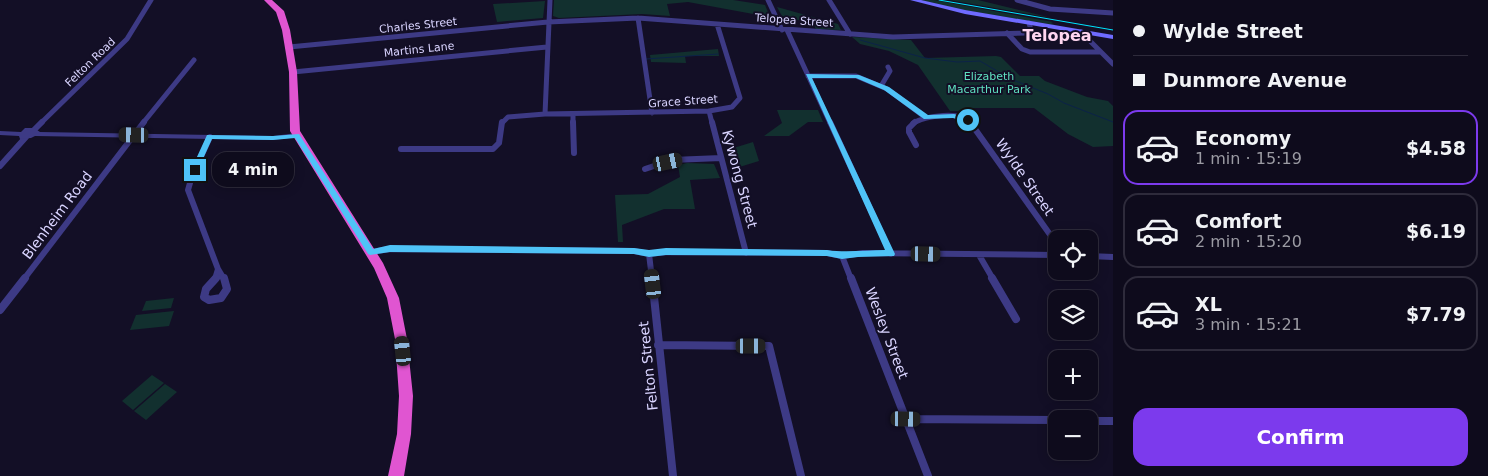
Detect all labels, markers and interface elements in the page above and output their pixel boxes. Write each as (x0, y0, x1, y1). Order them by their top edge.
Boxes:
street label: Telopea Street (753, 11, 834, 30)
street label: Charles Street (378, 15, 458, 36)
text: Wylde Street (1163, 20, 1303, 42)
district label: Telopea (1022, 26, 1092, 45)
street label: Felton Road (63, 35, 118, 89)
street label: Martins Lane (383, 39, 455, 60)
text: Dunmore Avenue (1163, 69, 1347, 91)
park label: Elizabeth Macarthur Park (947, 70, 1031, 96)
street label: Grace Street (648, 93, 719, 110)
route start (957, 109, 979, 131)
icon: car (1135, 125, 1180, 170)
car (118, 127, 149, 143)
text: Economy (1195, 127, 1291, 149)
street label: Kywong Street (719, 128, 761, 230)
street label: Wylde Street (993, 135, 1058, 219)
text: $4.58 (1406, 137, 1466, 159)
text: 1 min · 15:19 (1195, 149, 1302, 168)
callout: 4 min (212, 152, 295, 188)
car (651, 152, 684, 172)
route end (184, 159, 206, 181)
text: 4 min (228, 160, 278, 179)
street label: Blenheim Road (19, 168, 95, 262)
icon: car (1135, 208, 1180, 253)
text: Comfort (1195, 210, 1282, 232)
text: $6.19 (1406, 220, 1466, 242)
map controls (1048, 230, 1098, 460)
button: locate (1048, 230, 1098, 280)
text: 2 min · 15:20 (1195, 232, 1302, 251)
car (910, 246, 941, 262)
car (643, 268, 662, 300)
street label: Wesley Street (862, 285, 912, 381)
button: layers (1048, 290, 1098, 340)
icon: car (1135, 291, 1180, 336)
text: XL (1195, 293, 1222, 315)
text: $7.79 (1406, 303, 1466, 325)
text: 3 min · 15:21 (1195, 315, 1302, 334)
street label: Felton Street (635, 320, 661, 411)
car (393, 335, 412, 367)
car (736, 339, 766, 354)
button: + (1048, 350, 1098, 400)
button: Confirm (1133, 408, 1468, 466)
button: − (1048, 410, 1098, 460)
car (890, 411, 921, 427)

